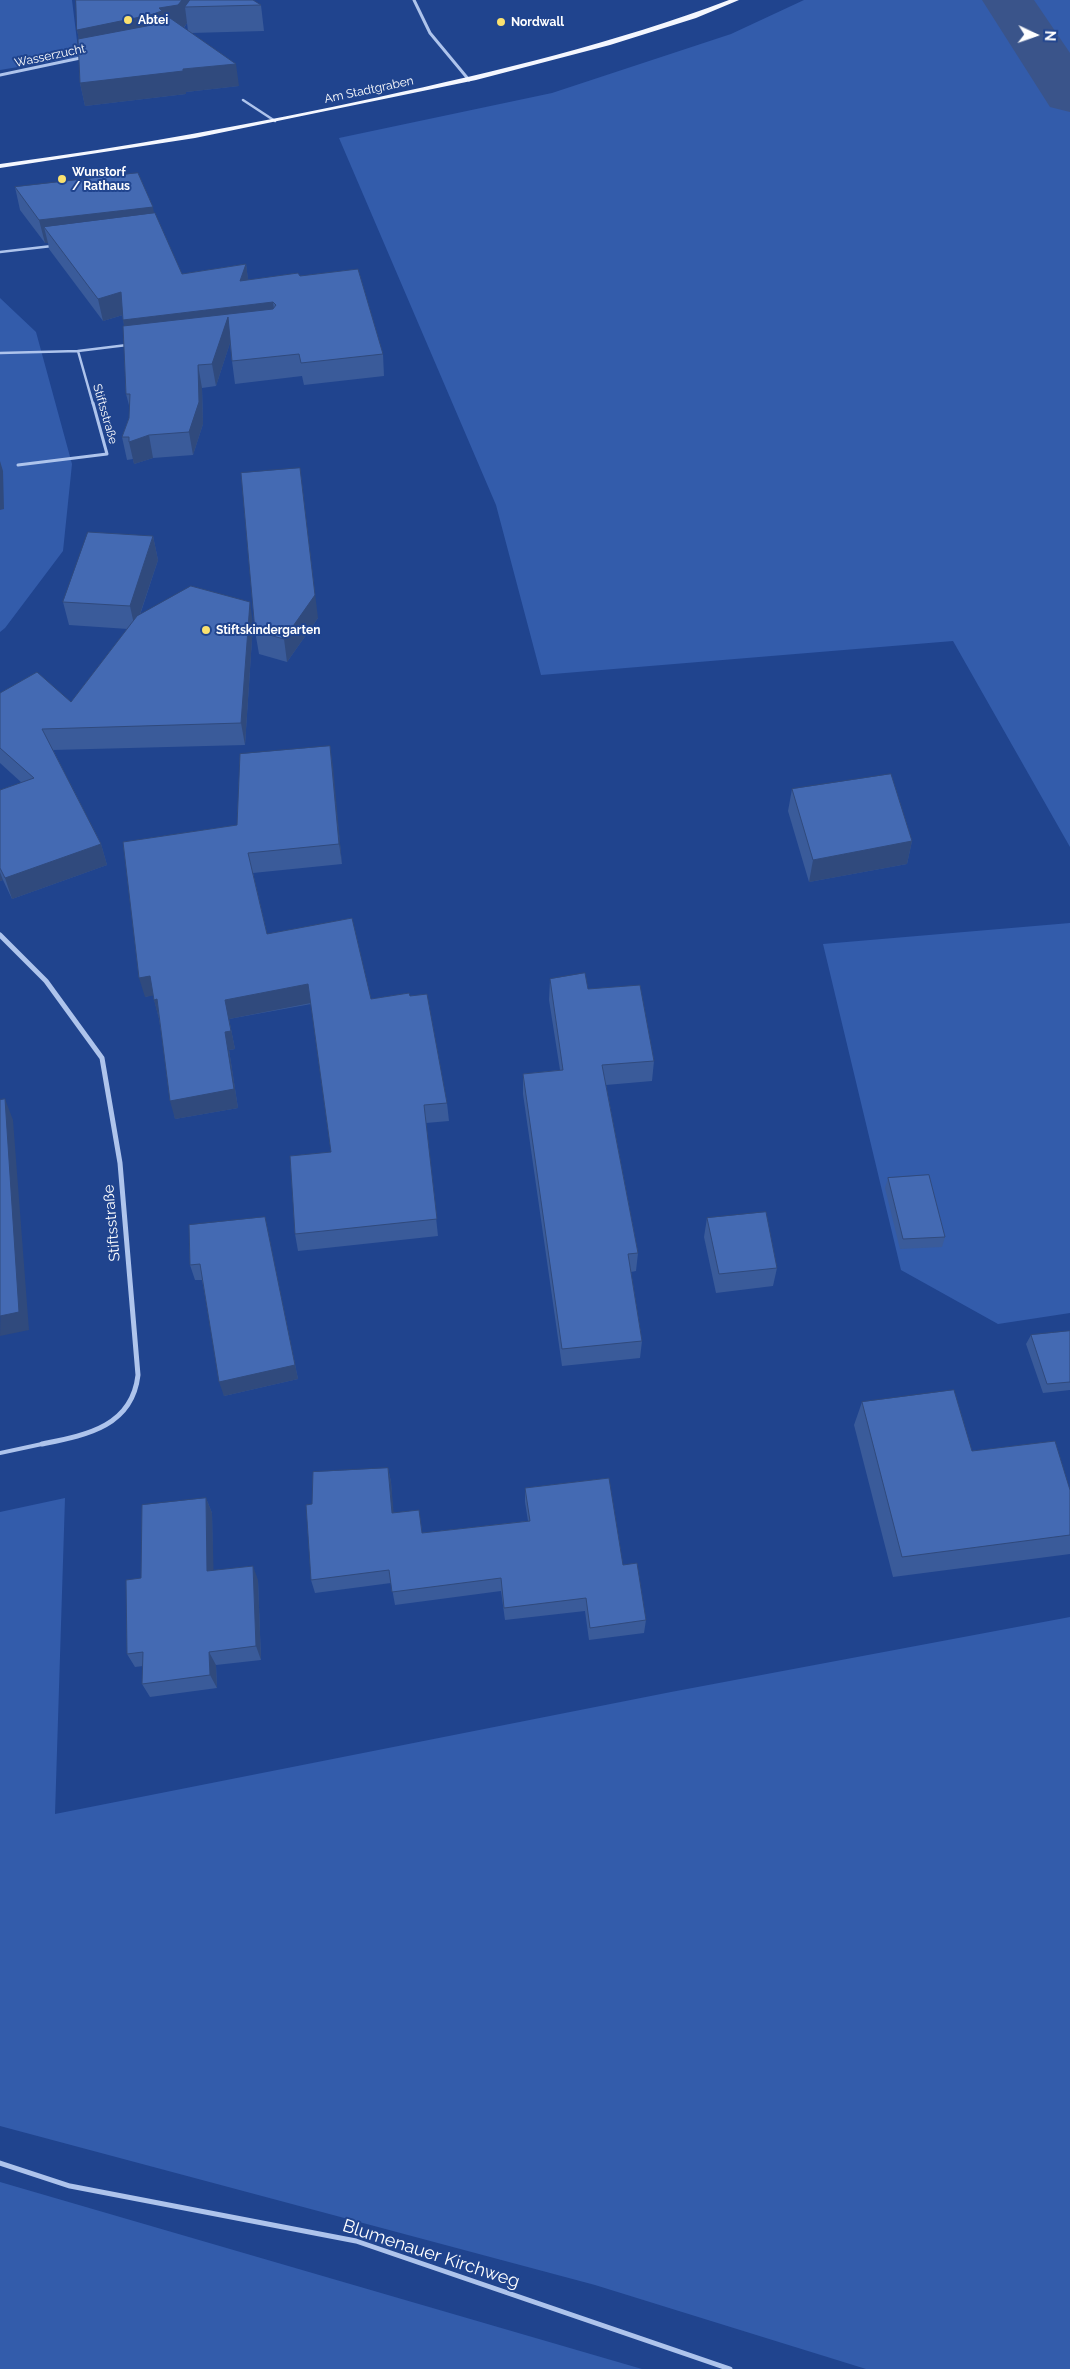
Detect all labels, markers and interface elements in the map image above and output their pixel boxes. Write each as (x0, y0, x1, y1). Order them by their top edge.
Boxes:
north arrow (1010, 10, 1060, 60)
place label: Abtei (138, 13, 168, 27)
marker: Abtei (122, 14, 134, 26)
place label: Nordwall (511, 15, 564, 29)
marker: Nordwall (495, 16, 507, 28)
text: N (1042, 30, 1058, 42)
street label: Wasserzucht (13, 41, 87, 71)
street label: Am Stadtgraben (323, 74, 415, 106)
place label: Wunstorf / Rathaus (72, 165, 130, 193)
marker: Wunstorf / Rathaus (56, 173, 68, 185)
street label: Stiftsstraße (90, 382, 120, 446)
place label: Stiftskindergarten (216, 623, 320, 637)
marker: Stiftskindergarten (200, 624, 212, 636)
street label: Stiftsstraße (100, 1184, 124, 1262)
street label: Blumenauer Kirchweg (340, 2215, 522, 2293)

